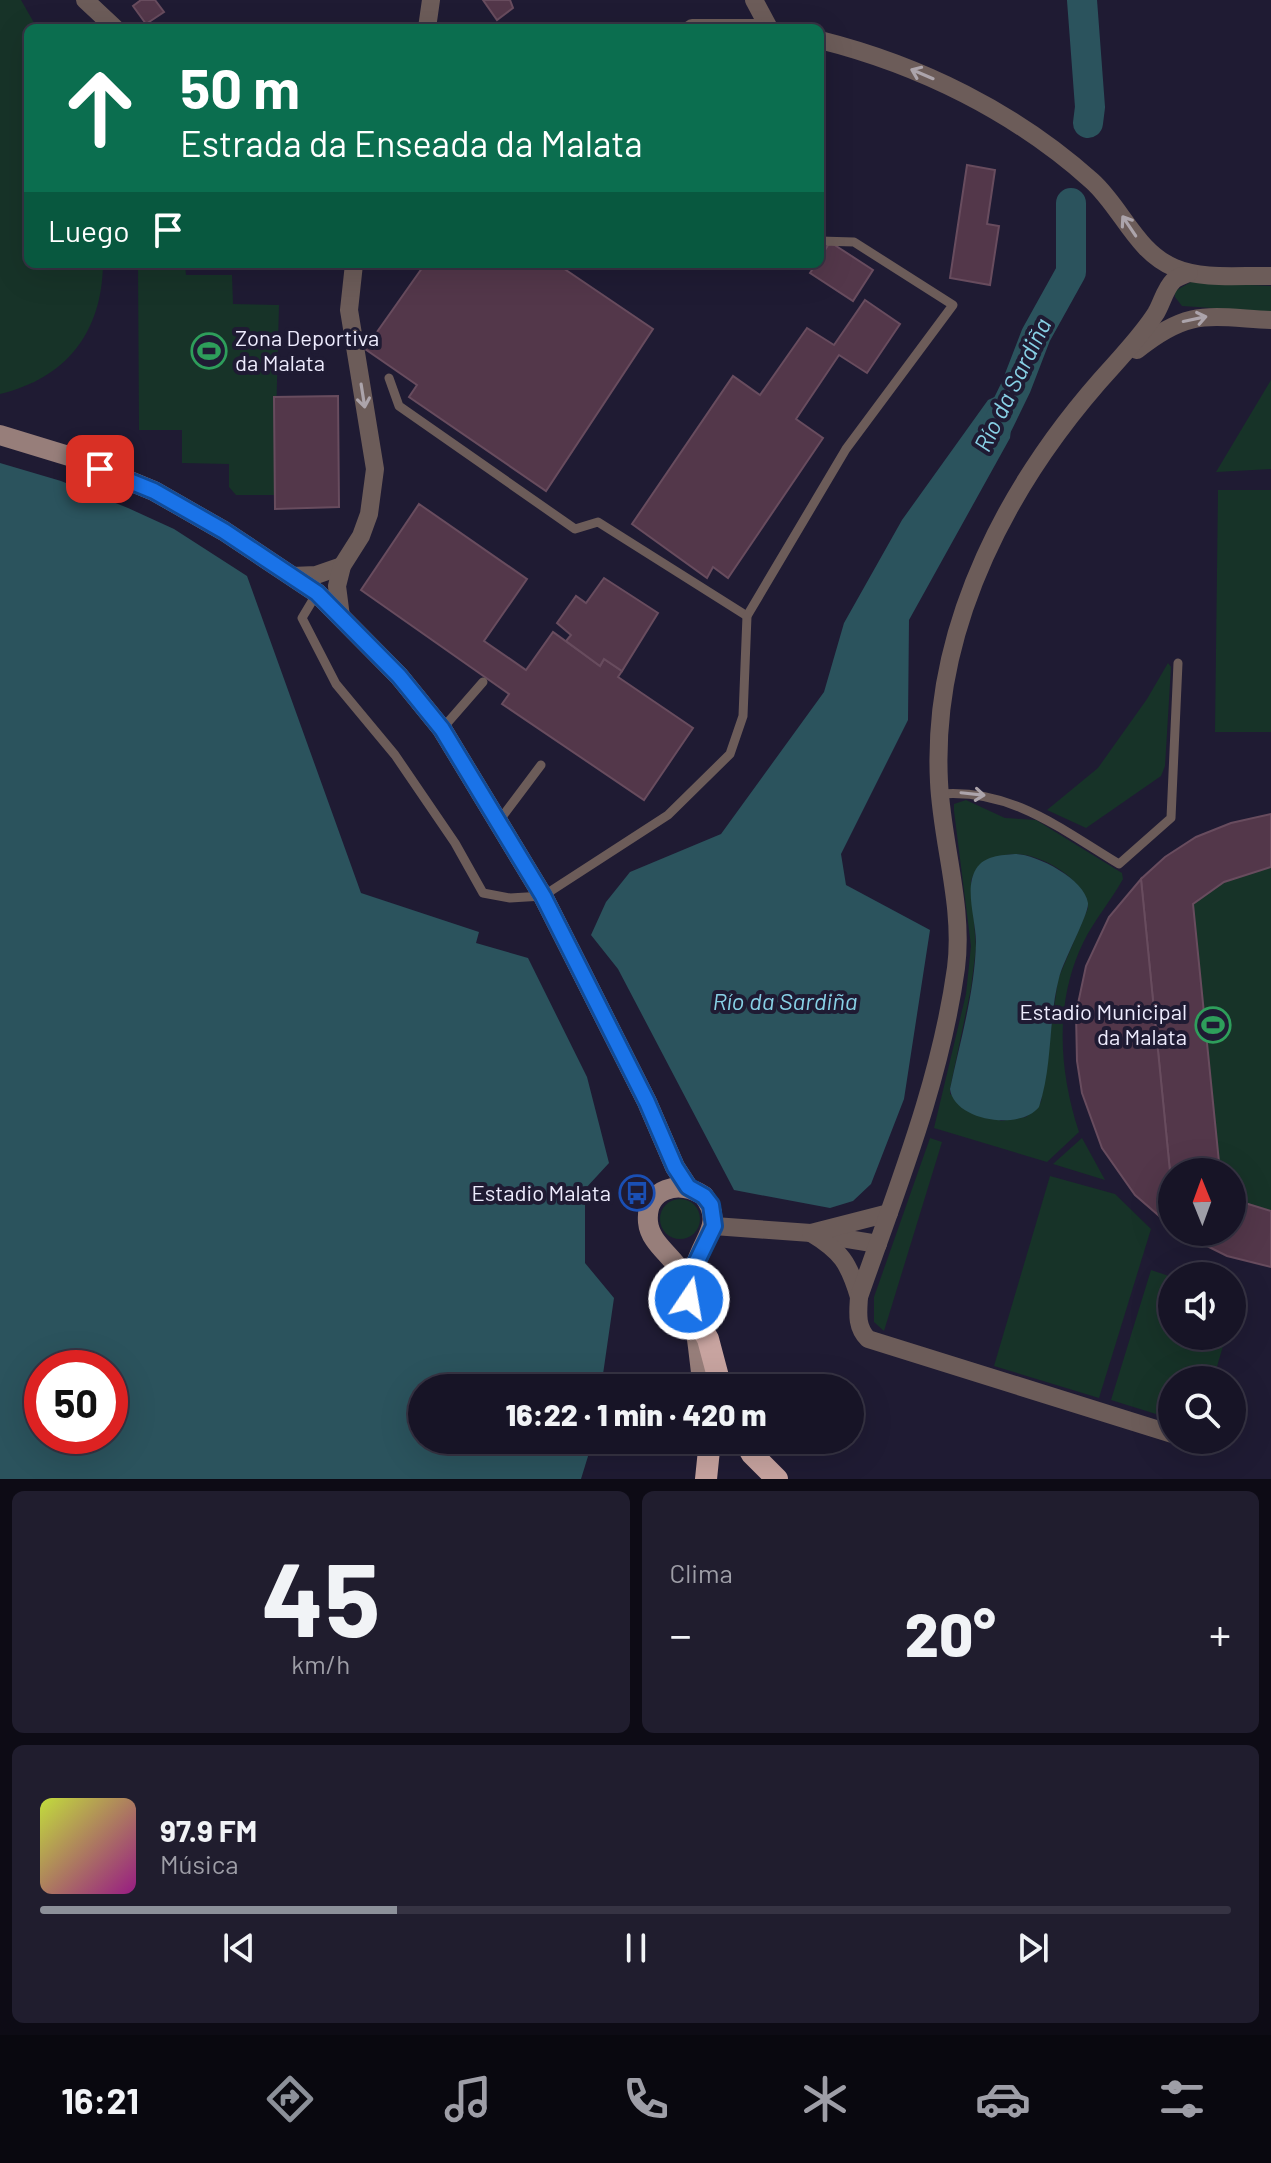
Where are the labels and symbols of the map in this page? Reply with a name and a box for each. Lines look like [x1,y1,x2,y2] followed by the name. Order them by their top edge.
[910,65,935,80] one-way arrow
[1121,215,1137,237] one-way arrow
[1181,311,1207,326] one-way arrow
[967,313,1056,456] water label: Río da Sardiña
[235,324,379,375] place label: Zona Deportiva da Malata
[190,332,228,370] sports icon: Zona Deportiva da Malata
[356,383,371,409] one-way arrow
[66,435,134,503] pin
[960,786,986,801] one-way arrow
[712,986,858,1015] water label: Río da Sardiña
[1019,998,1187,1049] place label: Estadio Municipal da Malata
[1194,1006,1232,1044] sports icon: Estadio Municipal da Malata
[1158,1158,1246,1246] north arrow
[618,1174,656,1212] bus stop icon: Estadio Malata
[471,1179,611,1205] place label: Estadio Malata
[647,1257,731,1341] position arrow
[24,1350,128,1454] speed limit sign: 50

